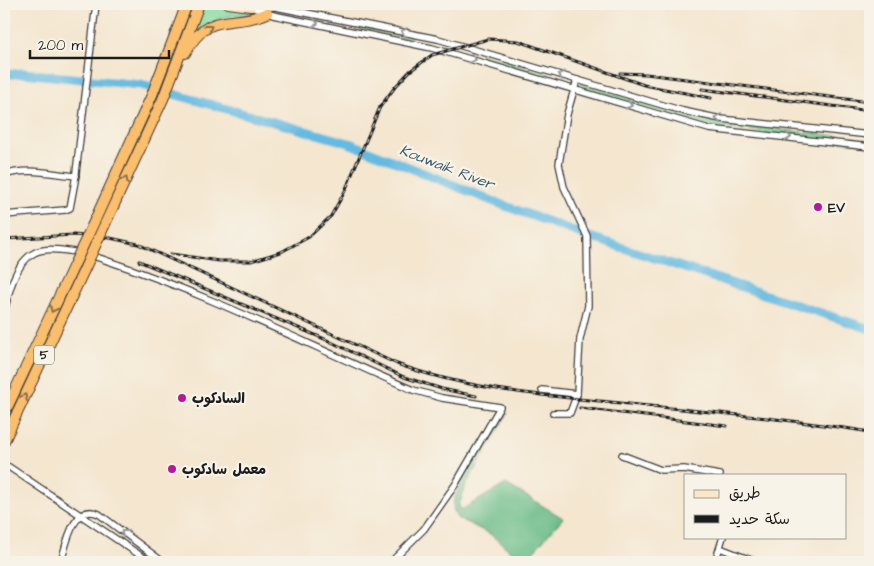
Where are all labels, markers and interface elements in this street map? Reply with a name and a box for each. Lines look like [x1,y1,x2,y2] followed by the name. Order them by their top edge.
[311,17,319,27] one-way arrow
[203,25,212,34] one-way arrow
[30,28,169,60] scale bar
[400,28,409,38] one-way arrow
[38,35,84,56] text: 200 m
[469,54,477,64] one-way arrow
[557,70,565,80] one-way arrow
[624,100,633,110] one-way arrow
[713,113,722,123] one-way arrow
[784,131,792,142] one-way arrow
[397,140,499,196] water label: Kouwaik River
[119,176,130,185] one-way arrow
[828,198,845,218] place label: EV
[812,201,824,213] marker: EV
[49,304,60,313] one-way arrow
[34,346,54,364] road number: 5
[192,389,245,409] place label: السادكوب
[176,392,188,404] marker: السادكوب
[18,393,28,402] one-way arrow
[182,460,266,480] place label: معمل سادكوب
[166,463,178,475] marker: معمل سادكوب
[684,474,846,538] legend
[729,483,761,504] text: طريق
[729,509,790,530] text: سكة حديد
[121,530,130,538] one-way arrow

